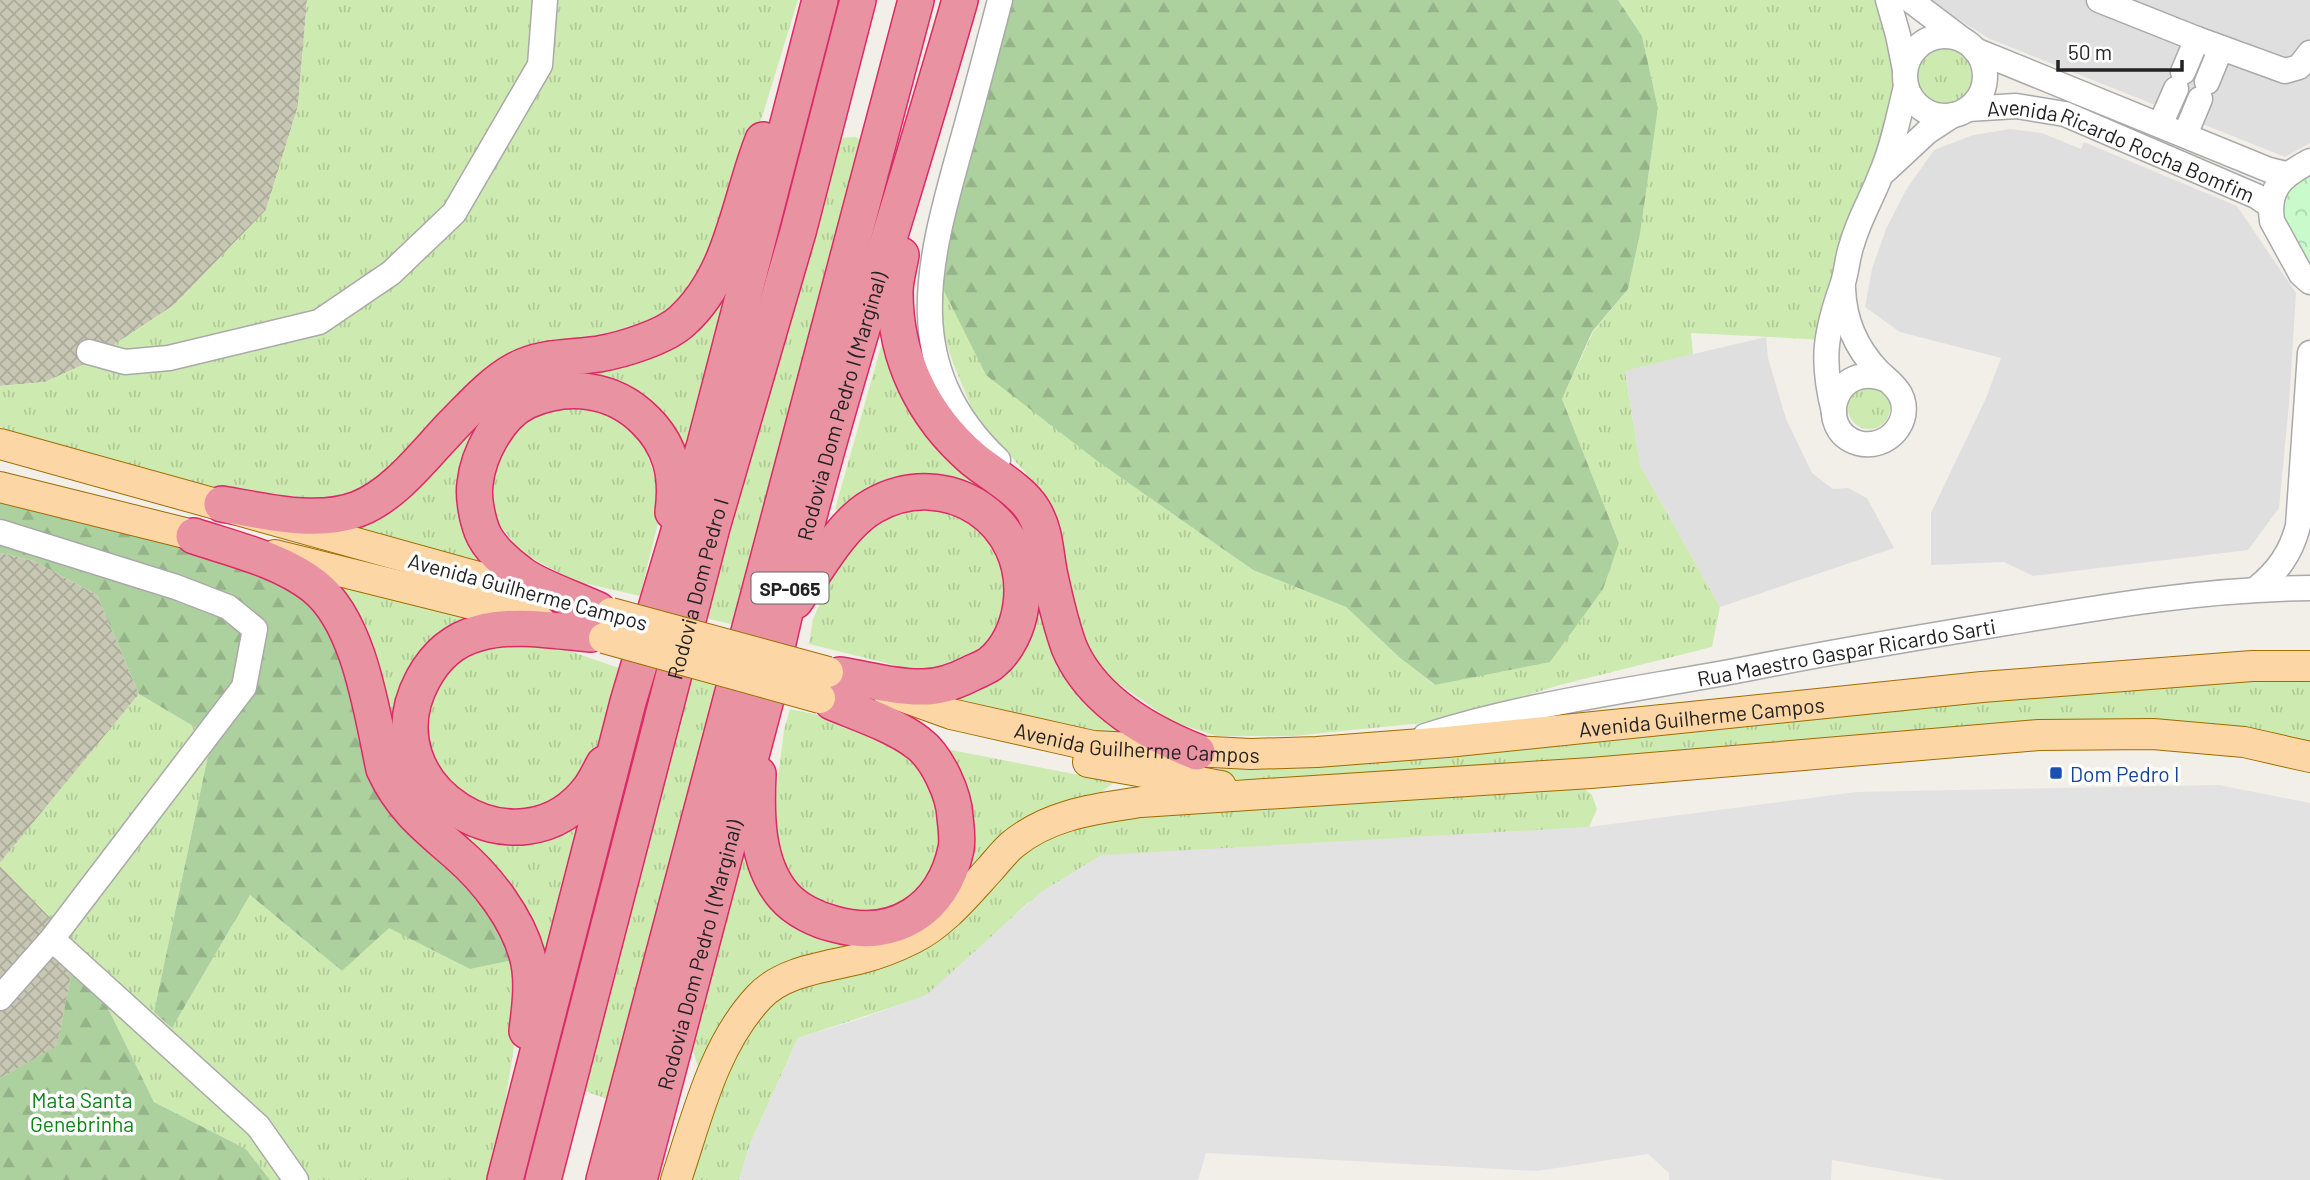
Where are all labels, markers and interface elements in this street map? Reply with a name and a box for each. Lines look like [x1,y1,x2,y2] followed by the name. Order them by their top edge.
[2058,28,2182,72] scale bar
[2068,39,2112,64] text: 50 m
[1986,93,2259,207] street label: Avenida Ricardo Rocha Bomfim
[791,268,891,543] street label: Rodovia Dom Pedro I (Marginal)
[661,495,732,682] street label: Rodovia Dom Pedro I
[406,547,650,635] street label: Avenida Guilherme Campos
[752,572,828,604] road number: SP-065
[1695,612,1997,690] street label: Rua Maestro Gaspar Ricardo Sarti
[1577,691,1826,741] street label: Avenida Guilherme Campos
[1012,716,1260,767] street label: Avenida Guilherme Campos
[2070,761,2179,786] place label: Dom Pedro I
[2048,765,2064,781] marker: Dom Pedro I
[651,817,746,1092] street label: Rodovia Dom Pedro I (Marginal)
[30,1087,134,1136] park label: Mata Santa Genebrinha

